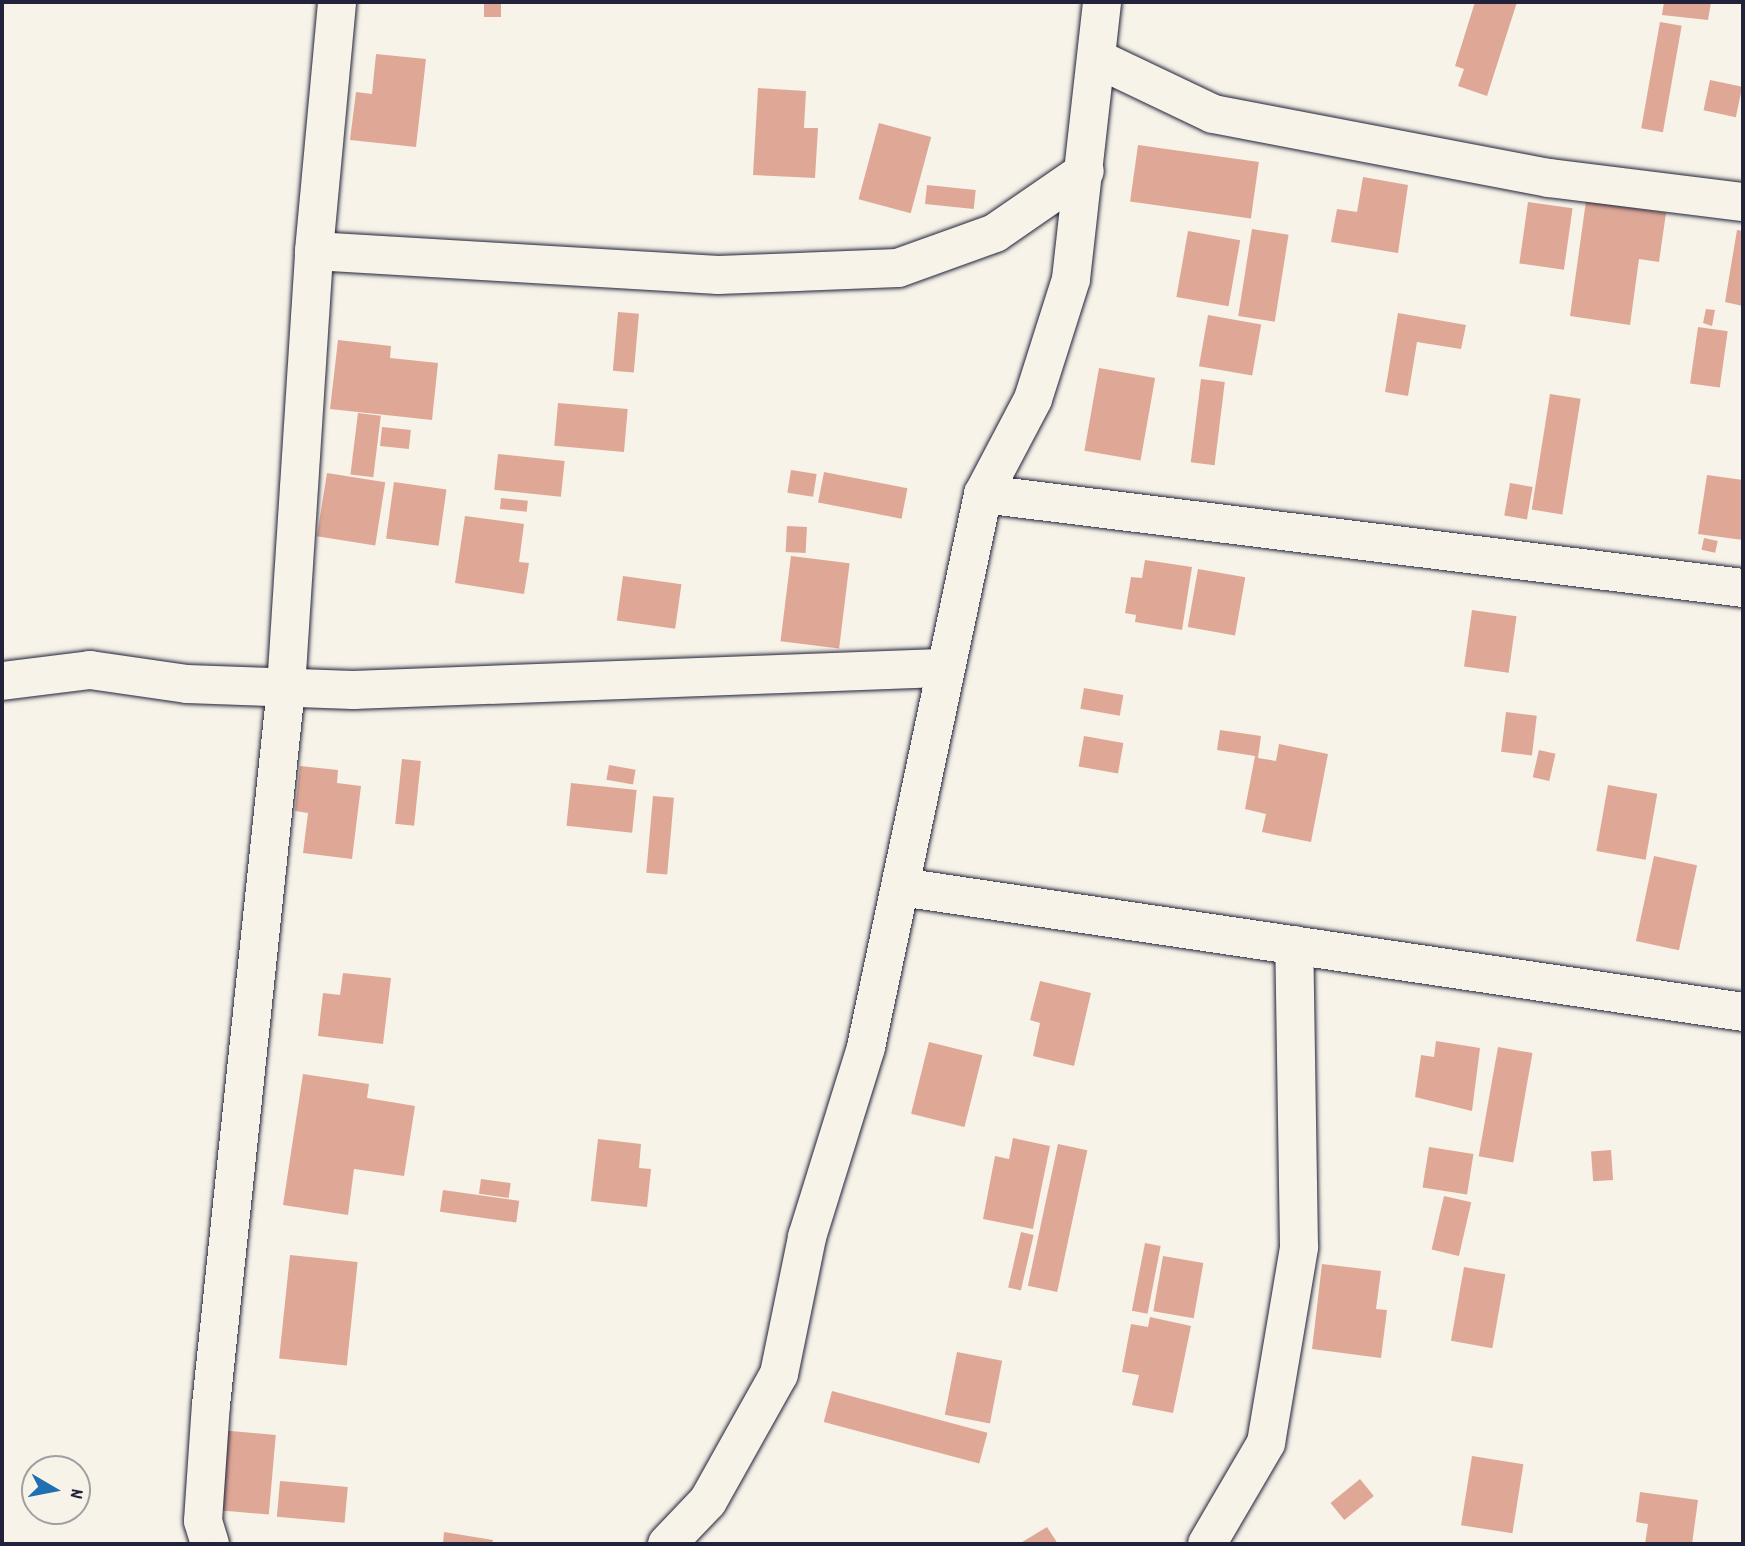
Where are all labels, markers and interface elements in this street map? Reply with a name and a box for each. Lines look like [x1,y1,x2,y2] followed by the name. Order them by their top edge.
[21,1455,91,1525] north arrow
[61,1486,89,1500] text: N

